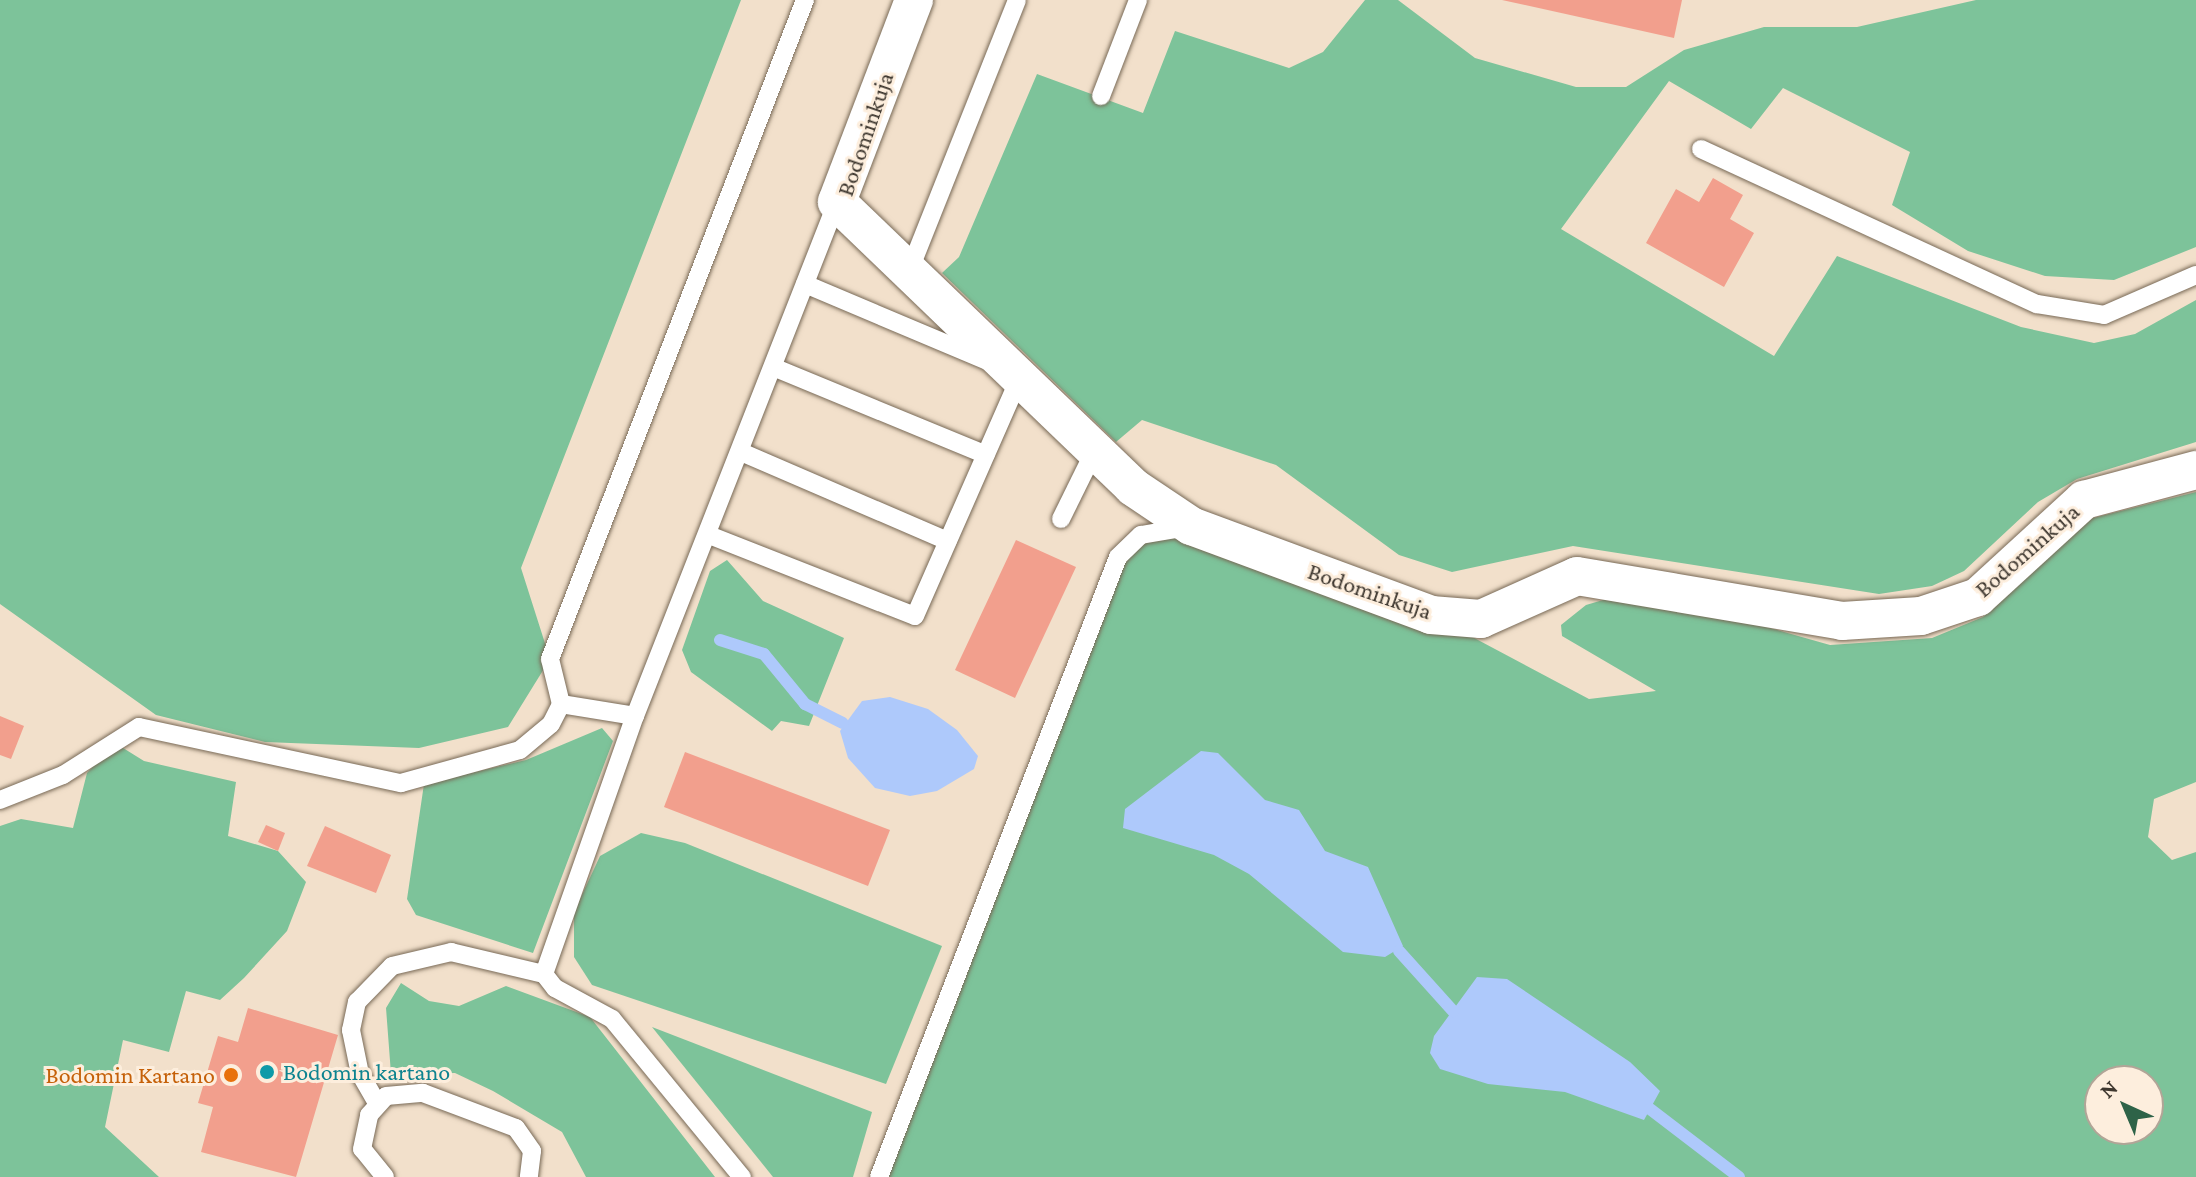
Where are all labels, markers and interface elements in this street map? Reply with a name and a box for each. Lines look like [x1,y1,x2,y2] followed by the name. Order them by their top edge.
[830,68,900,200] street label: Bodominkuja
[1969,497,2085,603] street label: Bodominkuja
[1304,556,1436,626] street label: Bodominkuja
[283,1058,450,1086] place label: Bodomin kartano
[46,1061,215,1089] place label: Bodomin Kartano
[258,1063,276,1081] marker: Bodomin kartano
[2084,1065,2164,1145] north arrow
[222,1066,240,1084] marker: Bodomin Kartano
[2094,1075,2122,1103] text: N

